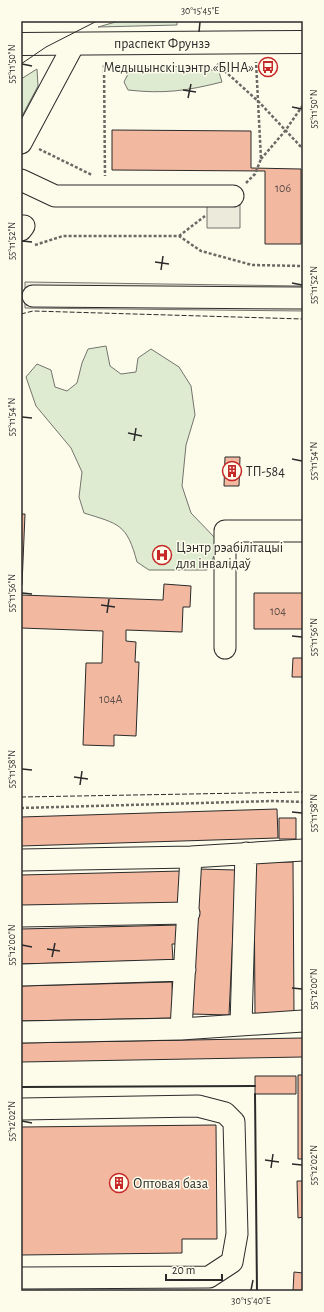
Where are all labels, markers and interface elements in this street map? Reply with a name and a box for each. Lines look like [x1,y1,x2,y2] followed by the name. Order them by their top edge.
[181,6,219,16] text: 30°15'45"E
[114,37,210,51] street label: праспект Фрунзэ
[7,45,17,83] text: 55°11'50"N
[257,56,279,78] bus stop icon: Медыцынскі цэнтр «БІНА»
[103,61,254,75] place label: Медыцынскі цэнтр «БІНА»
[309,90,319,128] text: 55°11'50"N
[275,182,291,194] house number: 106
[7,222,17,260] text: 55°11'52"N
[309,266,319,304] text: 55°11'52"N
[7,398,17,436] text: 55°11'54"N
[309,442,319,480] text: 55°11'54"N
[221,460,243,482] building icon: ТП-584
[246,465,285,479] place label: ТП-584
[176,541,283,571] place label: Цэнтр рэабілітацыі для інвалідаў
[151,544,173,566] hospital icon: Цэнтр рэабілітацыі для інвалідаў
[7,574,17,612] text: 55°11'56"N
[270,605,286,617] house number: 104
[309,618,319,656] text: 55°11'56"N
[99,693,123,705] house number: 104А
[7,750,17,788] text: 55°11'58"N
[309,794,319,832] text: 55°11'58"N
[7,924,17,966] text: 55°12'00"N
[309,968,319,1010] text: 55°12'00"N
[7,1101,17,1141] text: 55°12'02"N
[309,1145,319,1185] text: 55°12'02"N
[108,1172,130,1194] building icon: Оптовая база
[133,1177,209,1191] place label: Оптовая база
[166,1256,222,1282] scale bar
[172,1264,195,1276] text: 20 m
[231,1296,271,1306] text: 30°15'40"E

